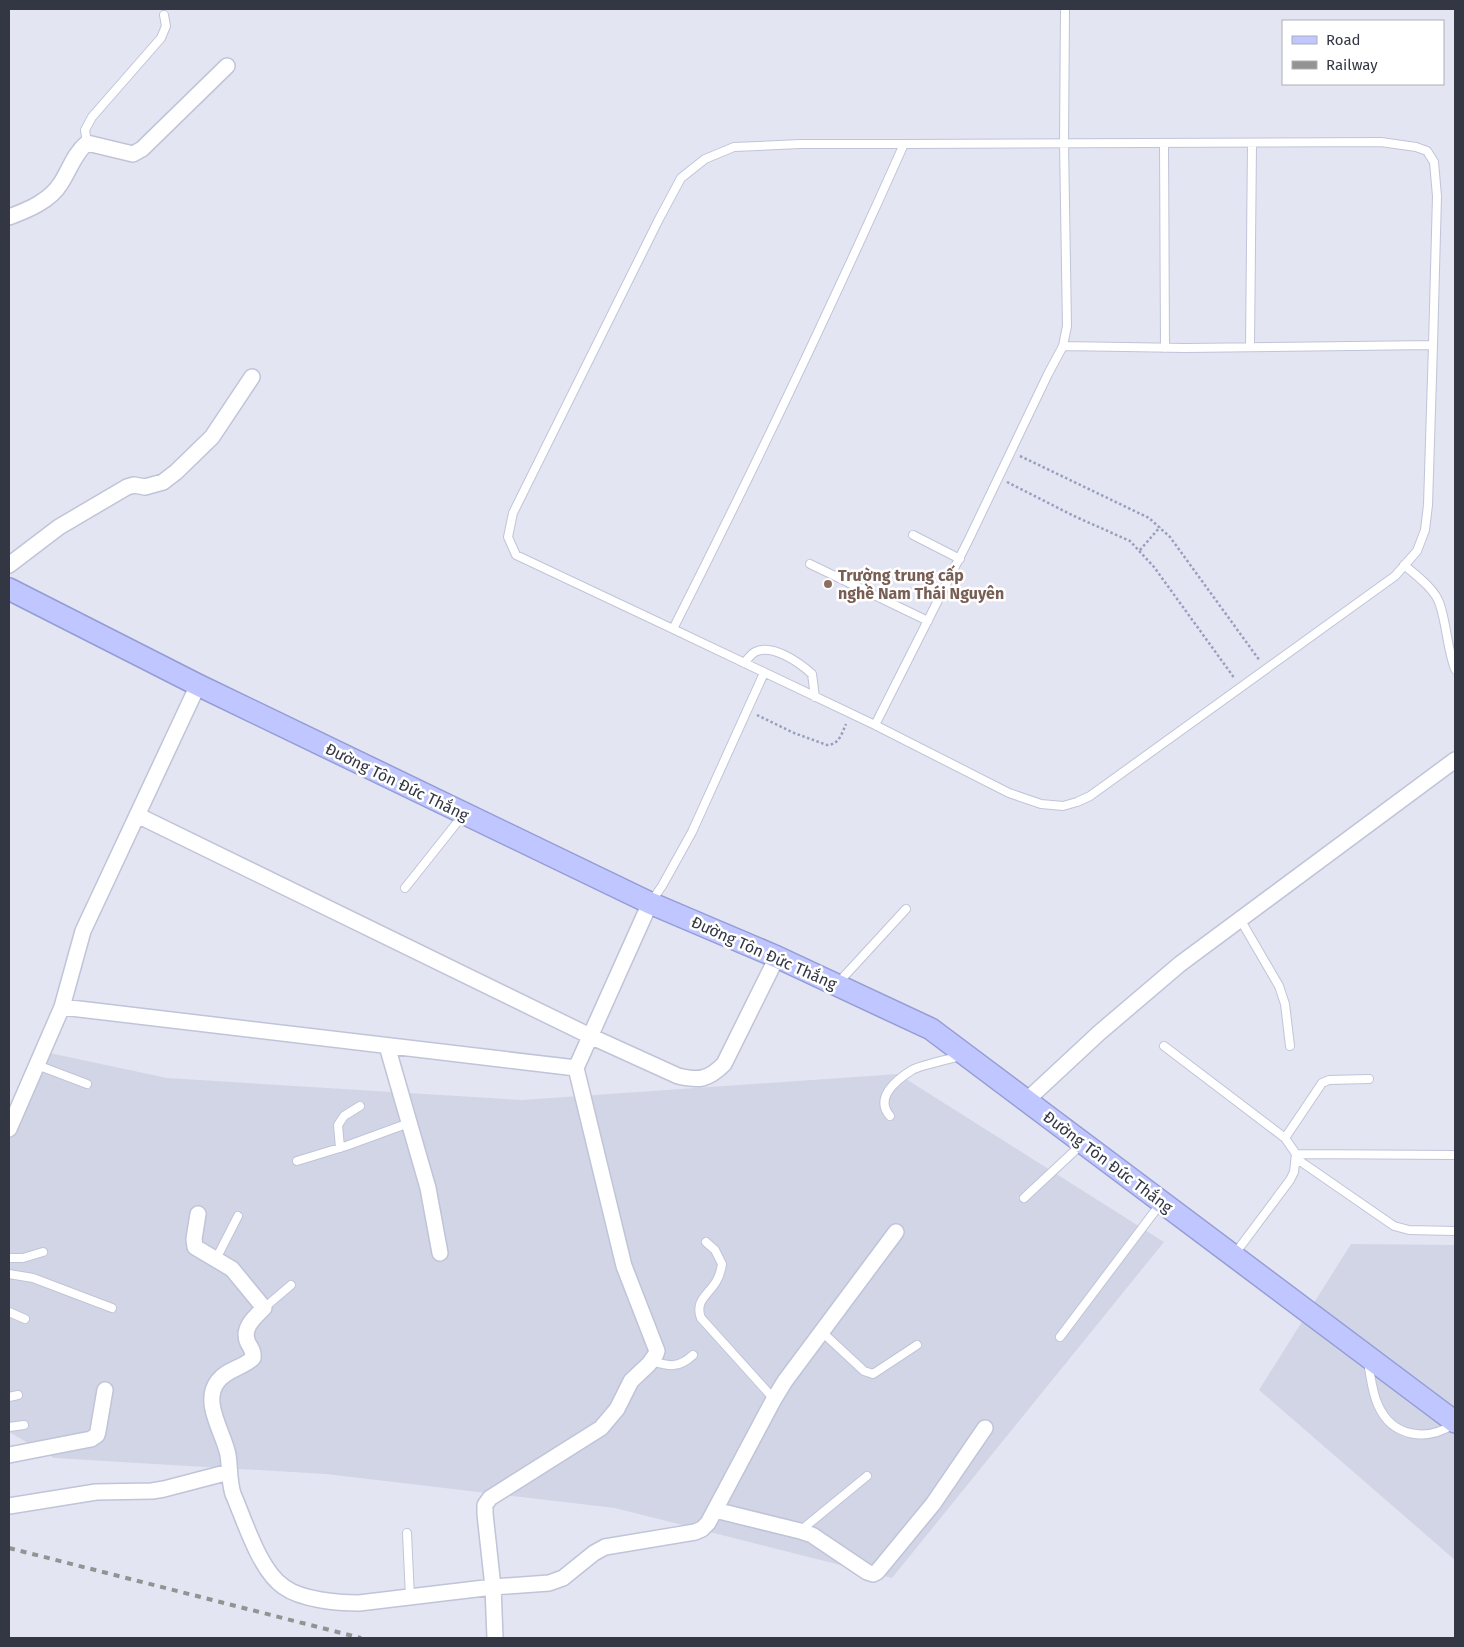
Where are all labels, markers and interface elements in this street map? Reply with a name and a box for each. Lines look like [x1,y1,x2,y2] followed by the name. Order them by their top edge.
[1282,20,1444,85] legend
[1326,31,1361,49] text: Road
[1326,56,1378,74] text: Railway
[838,565,1004,603] place label: Trường trung cấp nghề Nam Thái Nguyên
[822,578,834,590] marker: Trường trung cấp nghề Nam Thái Nguyên
[322,737,473,825] street label: Đường Tôn Đức Thắng
[688,910,841,994] street label: Đường Tôn Đức Thắng
[1039,1105,1178,1217] street label: Đường Tôn Đức Thắng

